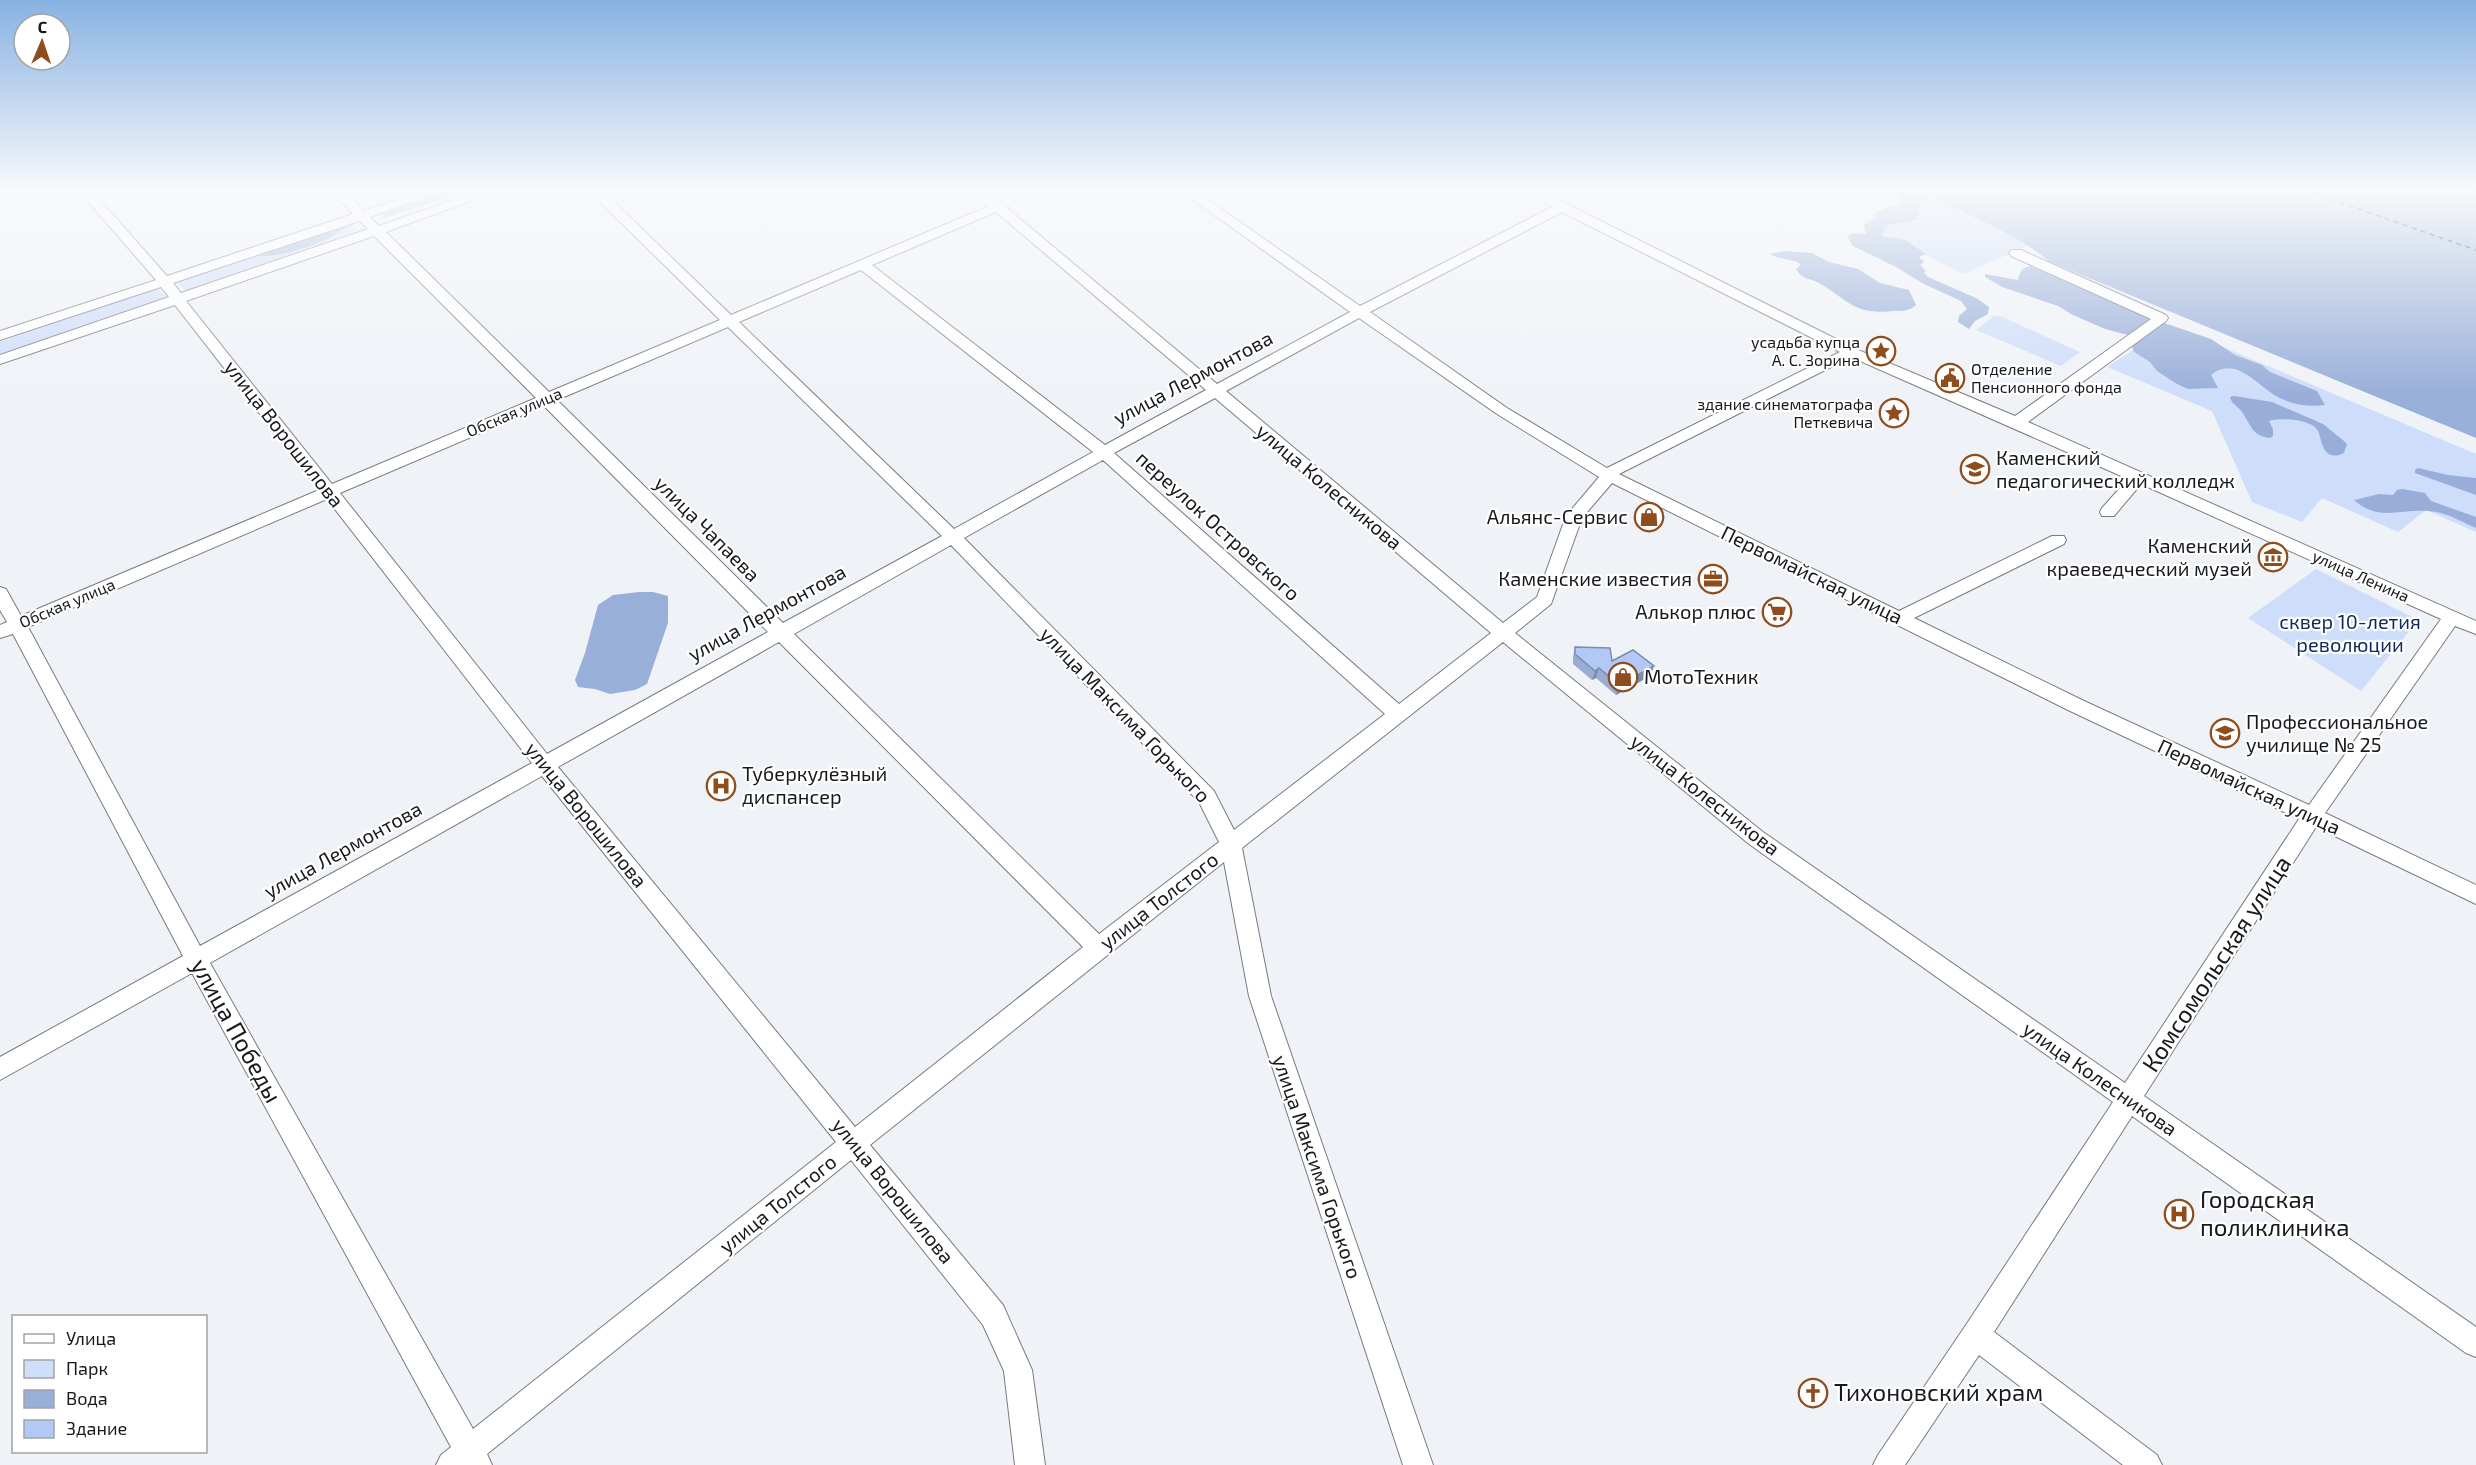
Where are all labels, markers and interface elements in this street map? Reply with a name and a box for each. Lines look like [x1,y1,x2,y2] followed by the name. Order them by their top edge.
[12,12,72,72] north arrow
[38,17,48,36] text: С
[1109,325,1277,430] street label: улица Лермонтова
[1751,332,1860,369] place label: усадьба купца А. С. Зорина
[1865,335,1897,367] place icon: усадьба купца А. С. Зорина
[219,355,350,512] street label: улица Ворошилова
[1971,359,2122,396] place label: Отделение Пенсионного фонда
[1934,362,1966,394] public building icon: Отделение Пенсионного фонда
[463,383,565,441] street label: Обская улица
[1697,394,1873,431] place label: здание синематографа Петкевича
[1878,397,1910,429] place icon: здание синематографа Петкевича
[1251,418,1407,555] street label: улица Колесникова
[1131,445,1305,606] street label: переулок Островского
[1996,445,2235,492] place label: Каменский педагогический колледж
[1959,453,1991,485] school or university icon: Каменский педагогический колледж
[649,471,765,587] street label: улица Чапаева
[1633,501,1665,533] shop icon: Альянс-Сервис
[1487,504,1628,528] place label: Альянс-Сервис
[1717,520,1907,629] street label: Первомайская улица
[2047,533,2252,581] place label: Каменский краеведческий музей
[2257,541,2289,573] museum icon: Каменский краеведческий музей
[2309,546,2413,606] street label: улица Ленина
[683,559,850,666] street label: улица Лермонтова
[1697,563,1729,595] office icon: Каменские известия
[1498,566,1692,590] place label: Каменские известия
[16,574,118,632] street label: Обская улица
[1761,596,1793,628] supermarket icon: Алькор плюс
[1635,599,1756,623] place label: Алькор плюс
[2279,609,2421,656] park label: сквер 10-летия революции
[1035,622,1216,808] street label: улица Максима Горького
[1607,661,1639,693] shop icon: МотоТехник
[1644,664,1759,688] place label: МотоТехник
[2246,709,2428,757] place label: Профессиональное училище № 25
[2209,717,2241,749] school or university icon: Профессиональное училище № 25
[1626,728,1785,861] street label: улица Колесникова
[2154,733,2345,840] street label: Первомайская улица
[520,737,653,892] street label: улица Ворошилова
[742,761,887,808] place label: Туберкулёзный диспансер
[705,770,737,802] hospital icon: Туберкулёзный диспансер
[259,796,426,903] street label: улица Лермонтова
[1094,847,1223,955] street label: улица Толстого
[2135,850,2297,1077] street label: Комсомольская улица
[185,953,289,1108] street label: улица Победы
[2018,1016,2182,1141] street label: улица Колесникова
[1267,1052,1368,1282] street label: улица Максима Горького
[827,1113,960,1268] street label: улица Ворошилова
[714,1149,841,1259] street label: улица Толстого
[2200,1184,2350,1241] place label: Городская поликлиника
[2163,1198,2195,1230] hospital icon: Городская поликлиника
[12,1315,207,1453] legend
[66,1327,116,1349] text: Улица
[66,1357,108,1379] text: Парк
[1797,1377,1829,1409] church icon: Тихоновский храм
[1834,1377,2043,1406] place label: Тихоновский храм
[66,1387,108,1409] text: Вода
[66,1417,127,1439] text: Здание

